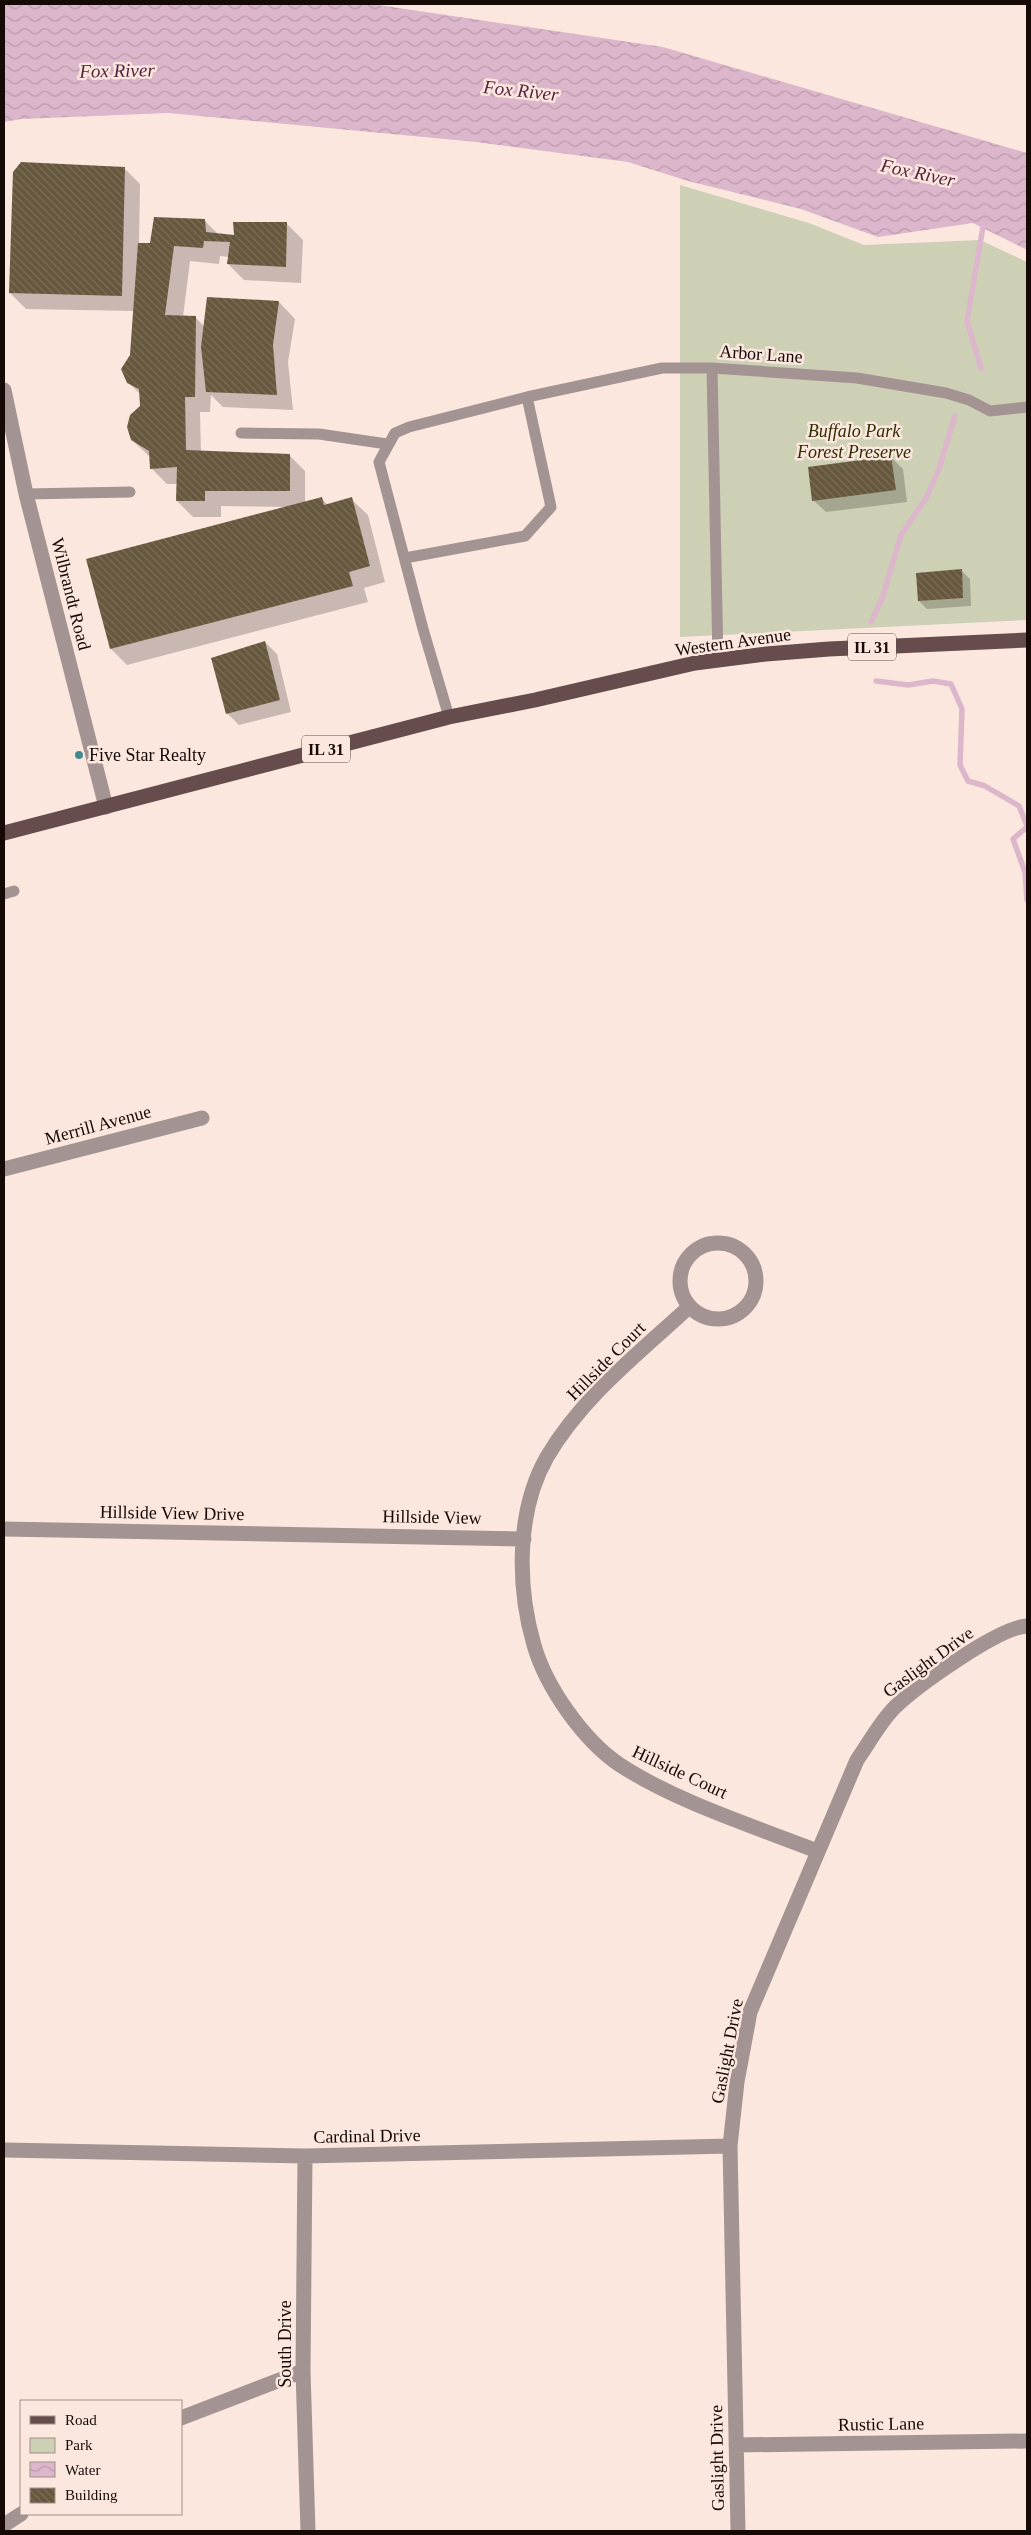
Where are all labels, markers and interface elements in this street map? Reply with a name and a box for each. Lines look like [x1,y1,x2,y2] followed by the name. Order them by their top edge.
[78,59,156,82] water label: Fox River
[481,76,560,105] water label: Fox River
[878,154,958,191] water label: Fox River
[719,341,803,367] street label: Arbor Lane
[796,421,911,462] park label: Buffalo Park Forest Preserve
[47,536,95,652] street label: Wilbrandt Road
[674,624,792,660] street label: Western Avenue
[848,634,896,660] road number: IL 31
[302,736,350,762] road number: IL 31
[89,745,206,765] place label: Five Star Realty
[73,749,85,761] marker: Five Star Realty
[43,1101,153,1149] street label: Merrill Avenue
[563,1318,649,1404] street label: Hillside Court
[100,1502,244,1524] street label: Hillside View Drive
[382,1506,482,1528] street label: Hillside View
[879,1623,977,1701] street label: Gaslight Drive
[629,1741,731,1803] street label: Hillside Court
[707,1997,747,2105] street label: Gaslight Drive
[313,2125,421,2147] street label: Cardinal Drive
[275,2300,295,2388] street label: South Drive
[20,2400,182,2515] legend
[706,2405,728,2511] street label: Gaslight Drive
[65,2412,97,2428] text: Road
[838,2413,924,2435] street label: Rustic Lane
[65,2437,93,2453] text: Park
[65,2462,100,2478] text: Water
[65,2487,118,2503] text: Building

